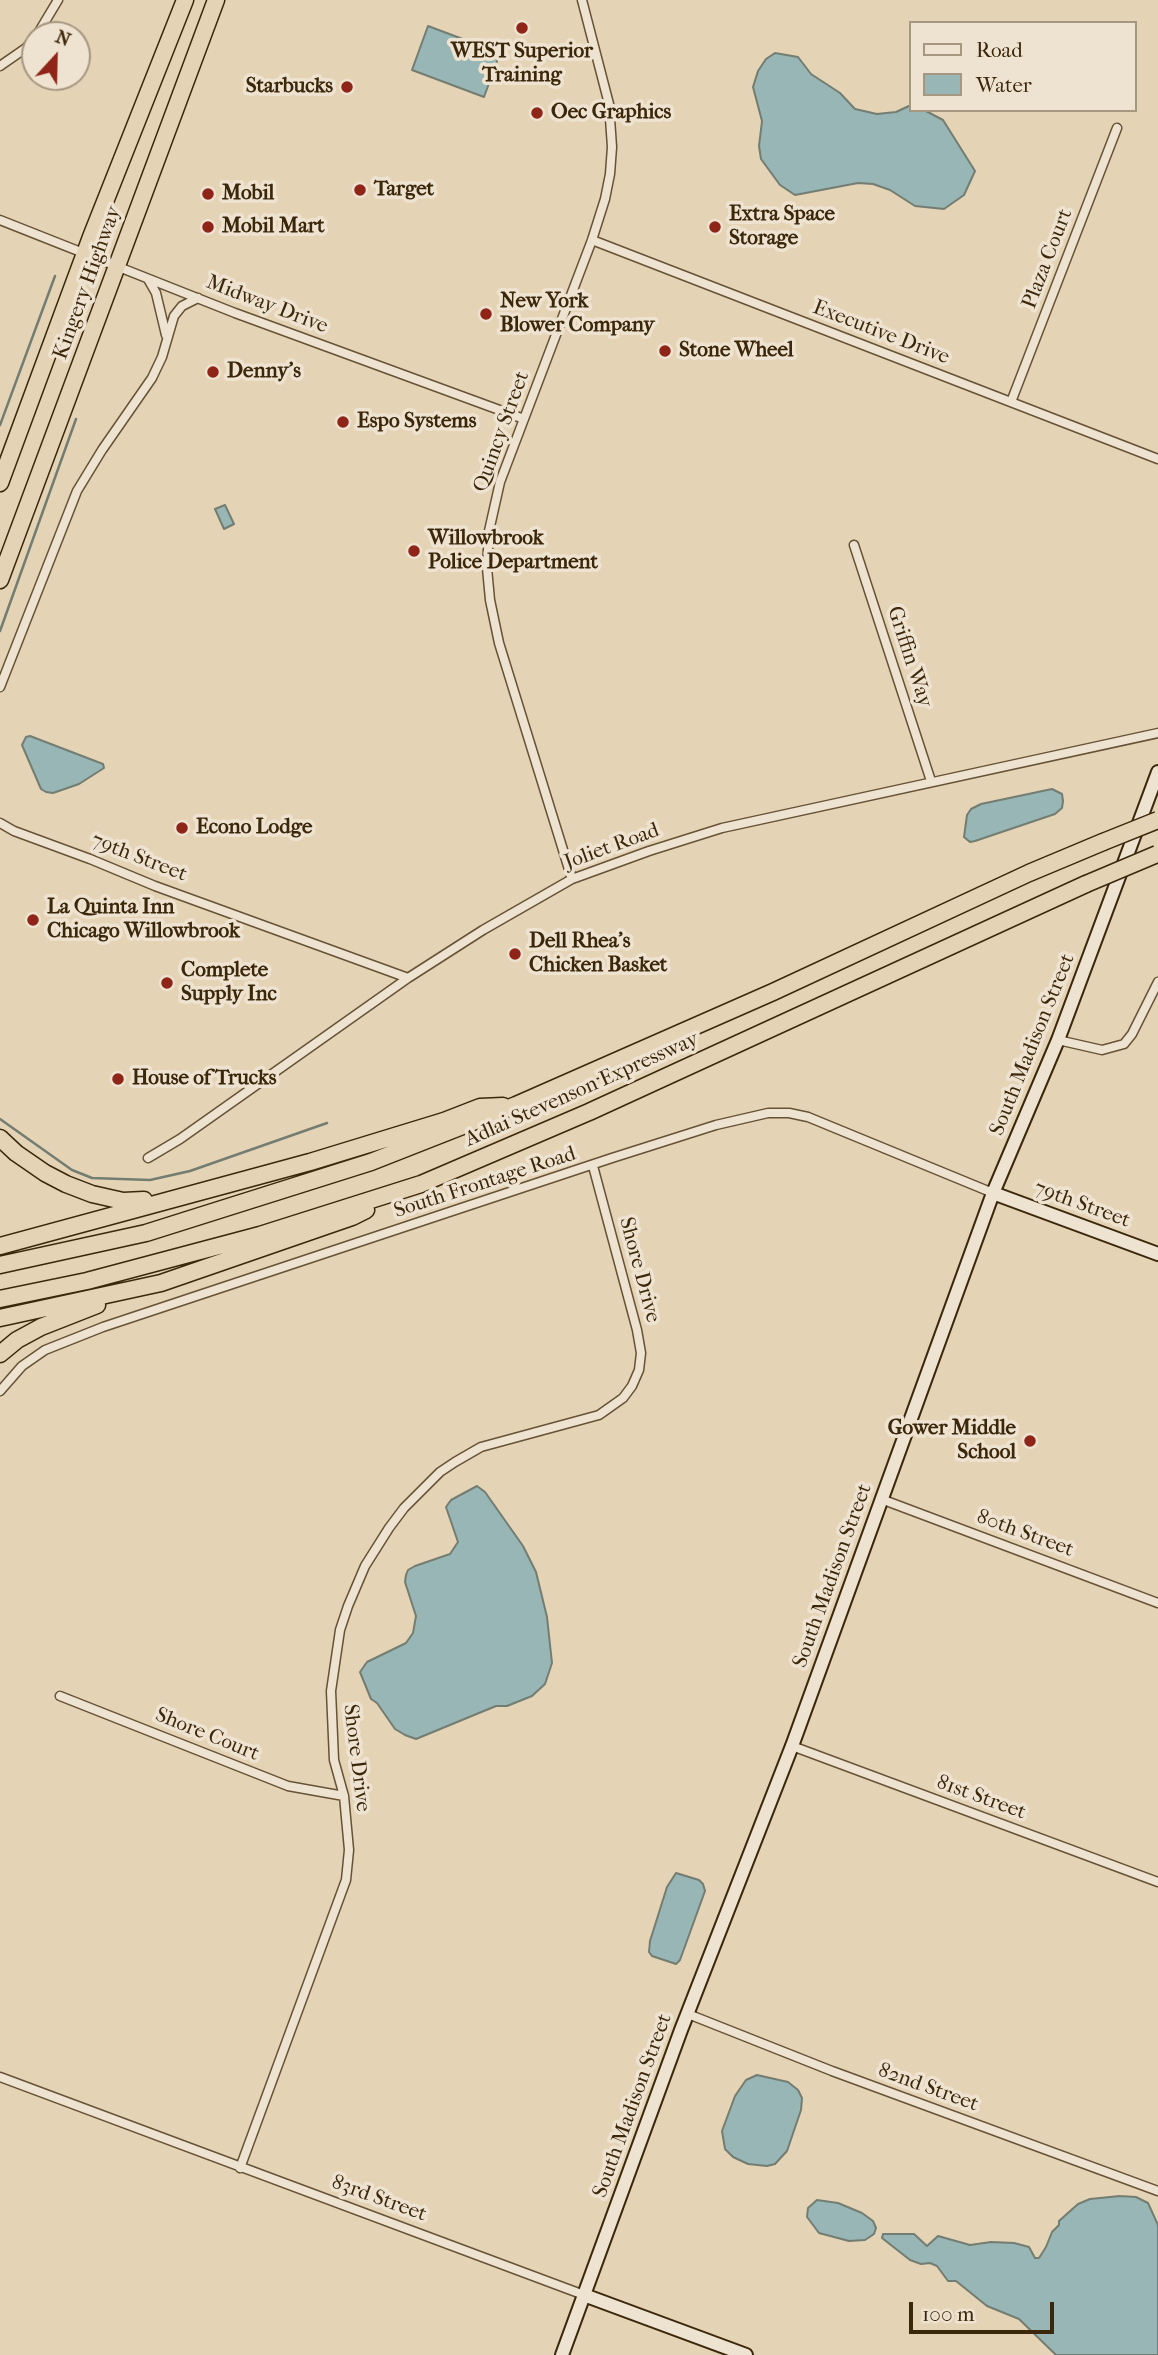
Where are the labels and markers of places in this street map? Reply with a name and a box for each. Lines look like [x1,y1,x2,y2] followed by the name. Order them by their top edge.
[514,20,530,36] marker: WEST Superior Training
[451,39,593,89] place label: WEST Superior Training
[246,74,333,100] place label: Starbucks
[339,79,355,95] marker: Starbucks
[551,100,671,126] place label: Oec Graphics
[529,105,545,121] marker: Oec Graphics
[374,177,434,203] place label: Target
[222,181,274,207] place label: Mobil
[352,182,368,198] marker: Target
[200,186,216,202] marker: Mobil
[729,202,835,252] place label: Extra Space Storage
[222,214,324,240] place label: Mobil Mart
[200,219,216,235] marker: Mobil Mart
[707,219,723,235] marker: Extra Space Storage
[500,289,655,339] place label: New York Blower Company
[478,306,494,322] marker: New York Blower Company
[679,338,794,364] place label: Stone Wheel
[657,343,673,359] marker: Stone Wheel
[227,359,301,385] place label: Denny's
[205,364,221,380] marker: Denny's
[357,409,477,435] place label: Espo Systems
[335,414,351,430] marker: Espo Systems
[428,526,598,576] place label: Willowbrook Police Department
[406,543,422,559] marker: Willowbrook Police Department
[196,815,312,841] place label: Econo Lodge
[174,820,190,836] marker: Econo Lodge
[47,895,240,945] place label: La Quinta Inn Chicago Willowbrook
[25,912,41,928] marker: La Quinta Inn Chicago Willowbrook
[529,929,667,979] place label: Dell Rhea's Chicken Basket
[507,946,523,962] marker: Dell Rhea's Chicken Basket
[181,958,277,1008] place label: Complete Supply Inc
[159,975,175,991] marker: Complete Supply Inc
[132,1066,276,1092] place label: House of Trucks
[110,1071,126,1087] marker: House of Trucks
[888,1416,1016,1466] place label: Gower Middle School
[1022,1433,1038,1449] marker: Gower Middle School

